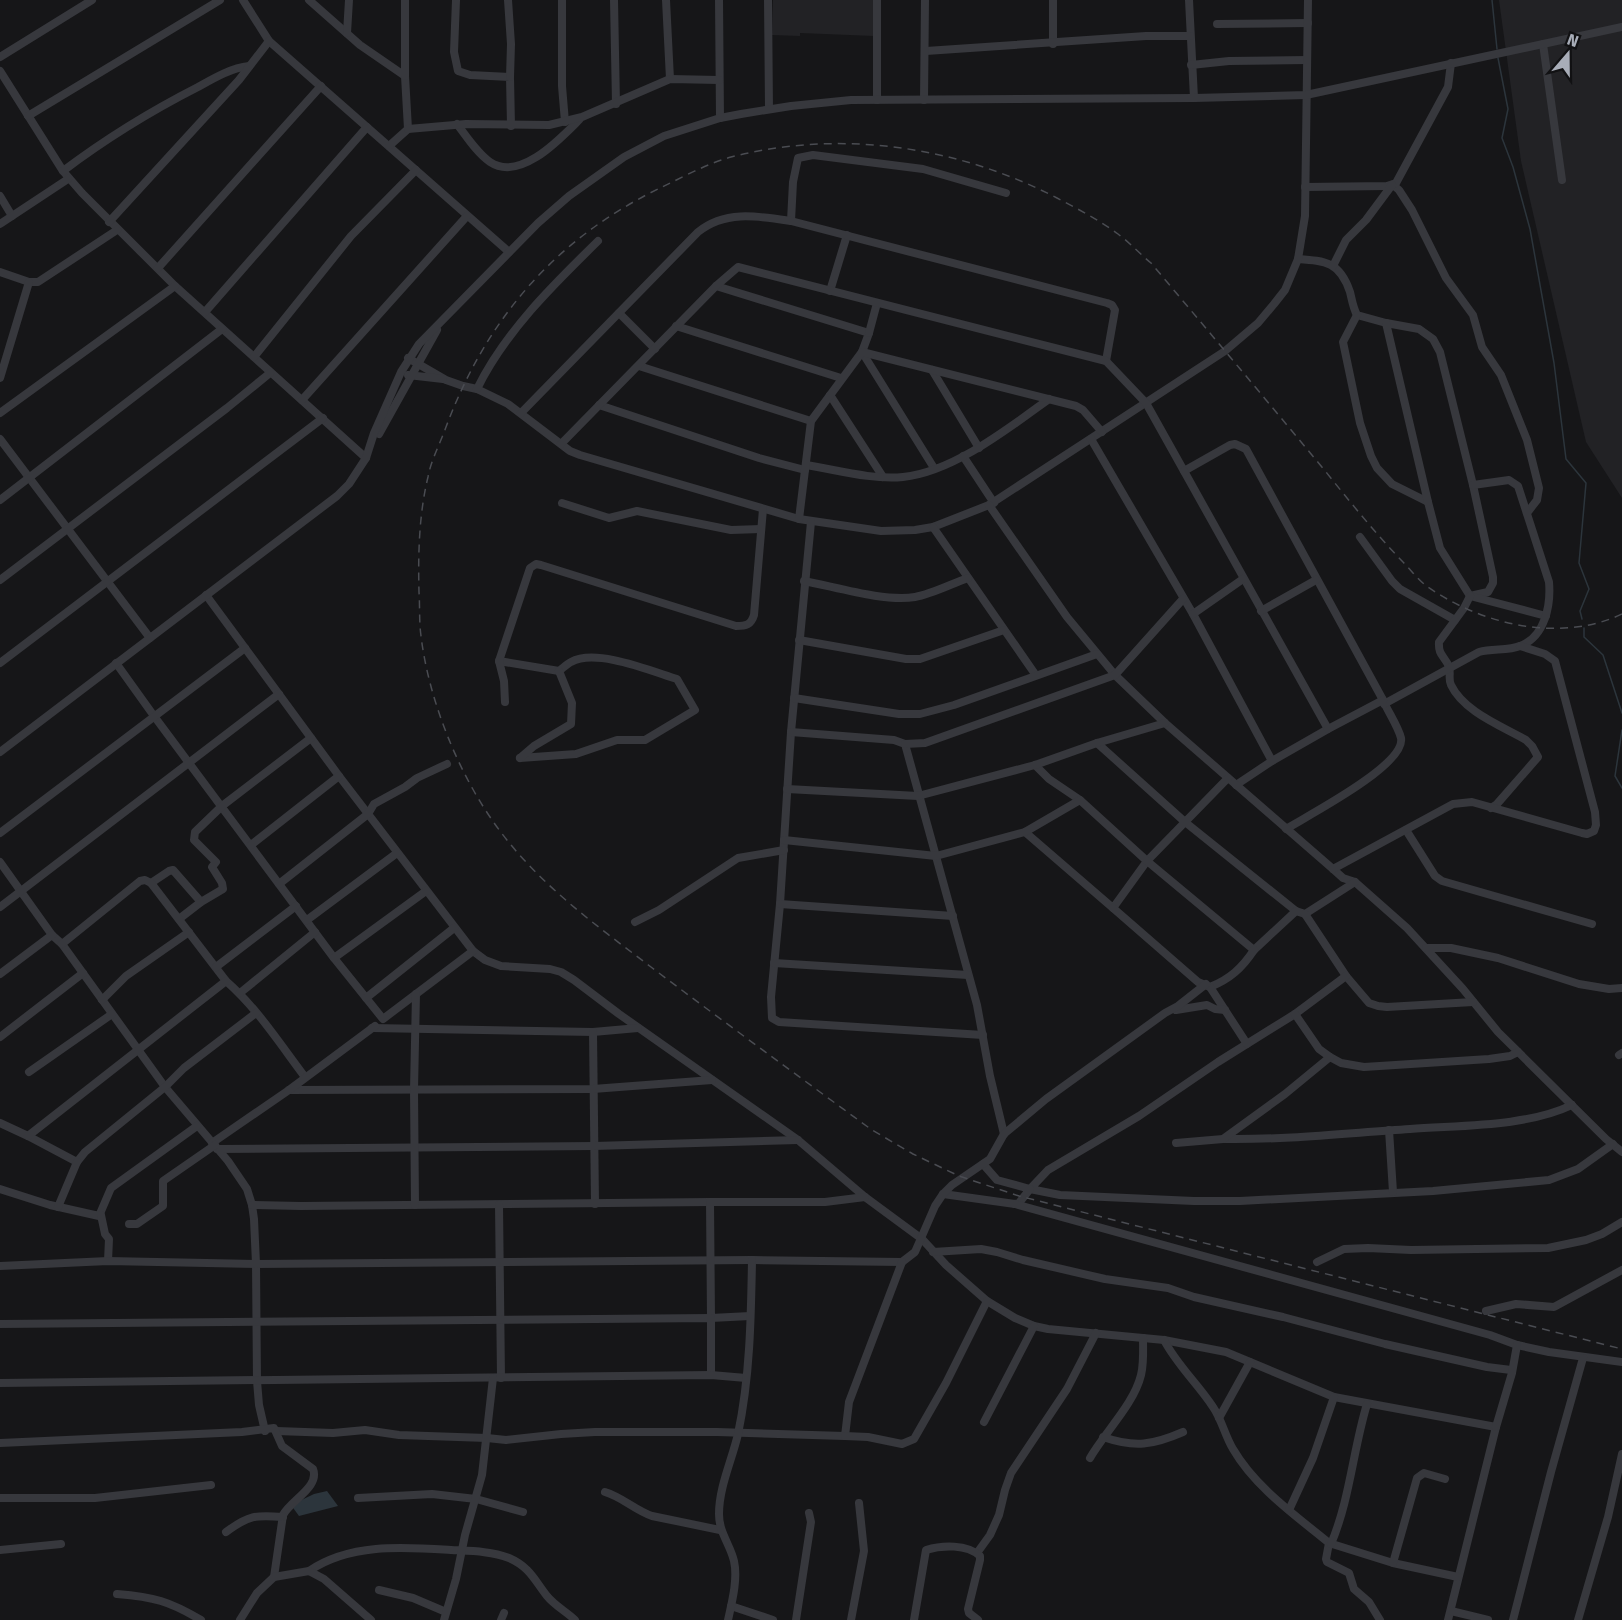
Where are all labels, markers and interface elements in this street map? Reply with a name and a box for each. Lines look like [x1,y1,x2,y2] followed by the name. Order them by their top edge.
[1538,24,1598,84] north arrow
[1565,30,1581,51] text: N

